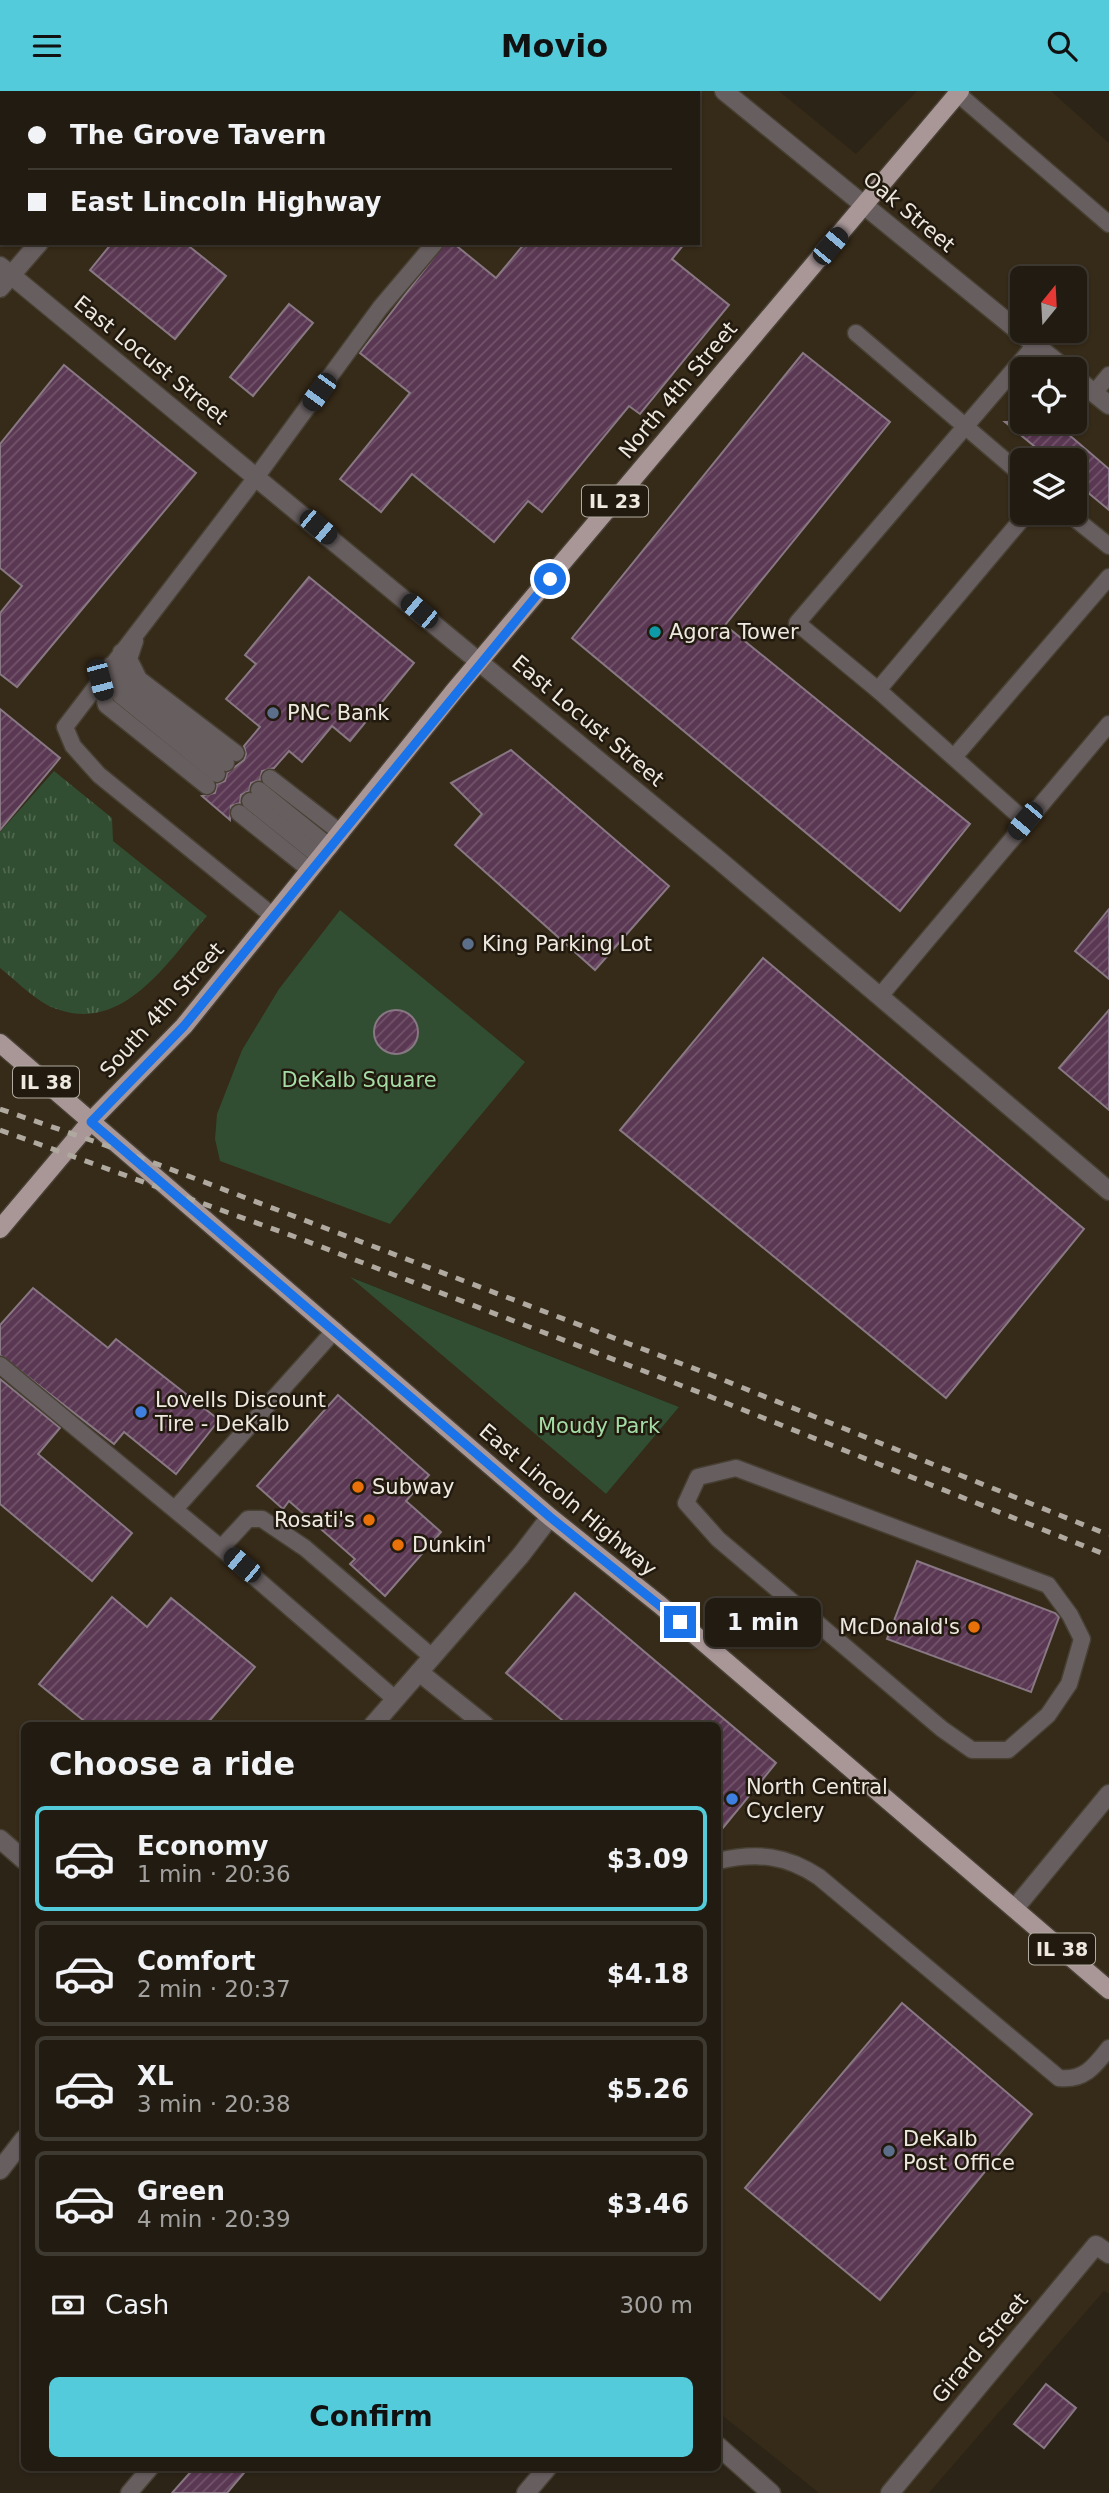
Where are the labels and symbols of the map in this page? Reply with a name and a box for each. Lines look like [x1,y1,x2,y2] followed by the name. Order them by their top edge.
[858,167,960,257] street label: Oak Street
[809,223,852,269] car
[1010,266,1087,343] north arrow
[69,291,233,429] street label: East Locust Street
[614,317,742,463] street label: North 4th Street
[299,369,340,415] car
[582,485,648,517] road number: IL 23
[296,505,341,549] car
[534,563,566,595] route start
[397,589,442,633] car
[669,620,799,644] place label: Agora Tower
[647,624,663,640] marker: Agora Tower
[507,651,669,791] street label: East Locust Street
[85,657,116,703] car
[287,701,390,725] place label: PNC Bank
[265,705,281,721] marker: PNC Bank
[1004,798,1047,844] car
[482,932,652,956] place label: King Parking Lot
[460,936,476,952] marker: King Parking Lot
[95,938,229,1082] street label: South 4th Street
[13,1067,79,1098] road number: IL 38
[281,1068,437,1092] park label: DeKalb Square
[154,1388,326,1436] place label: Lovells Discount Tire - DeKalb
[133,1404,149,1420] marker: Lovells Discount Tire - DeKalb
[538,1414,661,1438] park label: Moudy Park
[475,1419,661,1581] street label: East Lincoln Highway
[372,1475,454,1499] place label: Subway
[350,1479,366,1495] marker: Subway
[274,1508,355,1532] place label: Rosati's
[361,1512,377,1528] marker: Rosati's
[412,1533,492,1557] place label: Dunkin'
[390,1537,406,1553] marker: Dunkin'
[220,1543,265,1587] car
[704,1597,820,1647] callout: 1 min
[664,1606,696,1638] route end
[839,1615,960,1639] place label: McDonald's
[966,1619,982,1635] marker: McDonald's
[746,1775,888,1823] place label: North Central Cyclery
[724,1791,740,1807] marker: North Central Cyclery
[1029,1933,1095,1965] road number: IL 38
[903,2127,1015,2175] place label: DeKalb Post Office
[881,2143,897,2159] marker: DeKalb Post Office
[927,2288,1033,2408] street label: Girard Street

